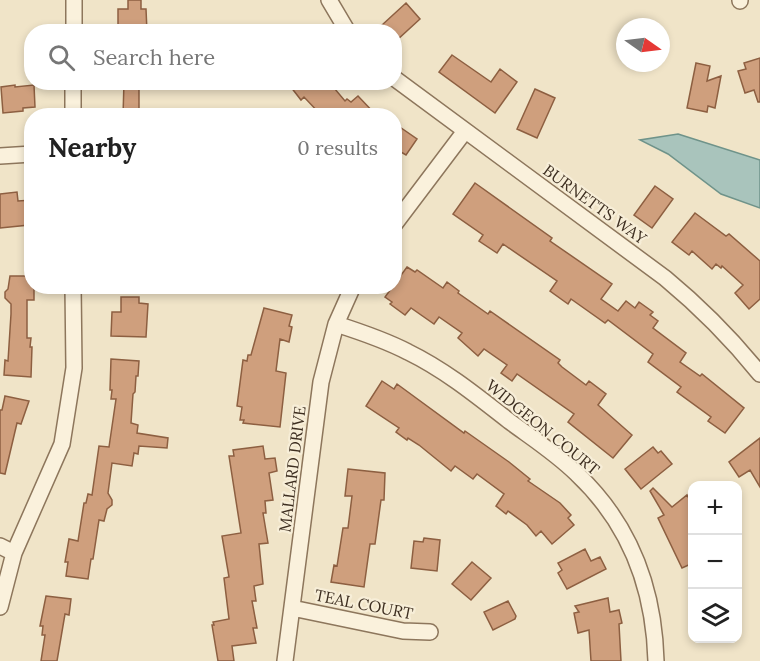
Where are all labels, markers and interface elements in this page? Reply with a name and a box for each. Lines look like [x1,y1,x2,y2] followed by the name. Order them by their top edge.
[616,18,670,72] north arrow
[24,24,402,90] search box
[45,41,78,74] icon: search
[93,43,215,71] text: Search here
[48,131,136,164] text: Nearby
[297,135,378,160] text: 0 results
[540,160,651,249] street label: BURNETTS WAY
[482,375,604,479] street label: WIDGEON COURT
[274,405,310,533] street label: MALLARD DRIVE
[688,481,742,643] map controls
[688,481,742,535] button: +
[688,535,742,589] button: −
[313,585,415,623] street label: TEAL COURT
[688,589,742,643] button: layers

